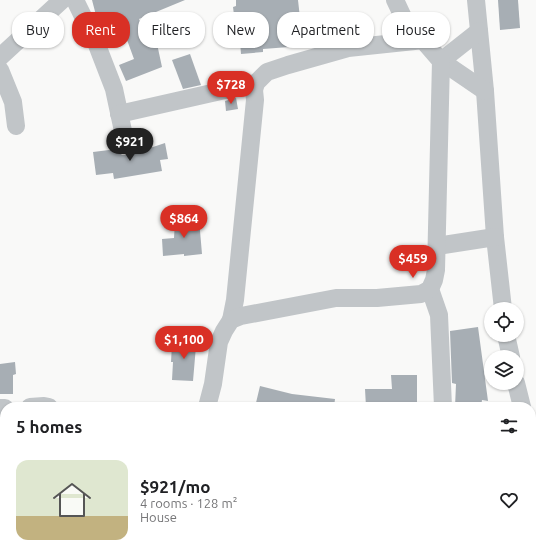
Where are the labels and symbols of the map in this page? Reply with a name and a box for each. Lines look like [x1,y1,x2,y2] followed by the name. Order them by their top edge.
[207,71,255,105] pin: $728
[106,128,154,162] pin: $921
[160,205,208,239] pin: $864
[389,245,437,279] pin: $459
[151,326,217,360] pin: $1,100

